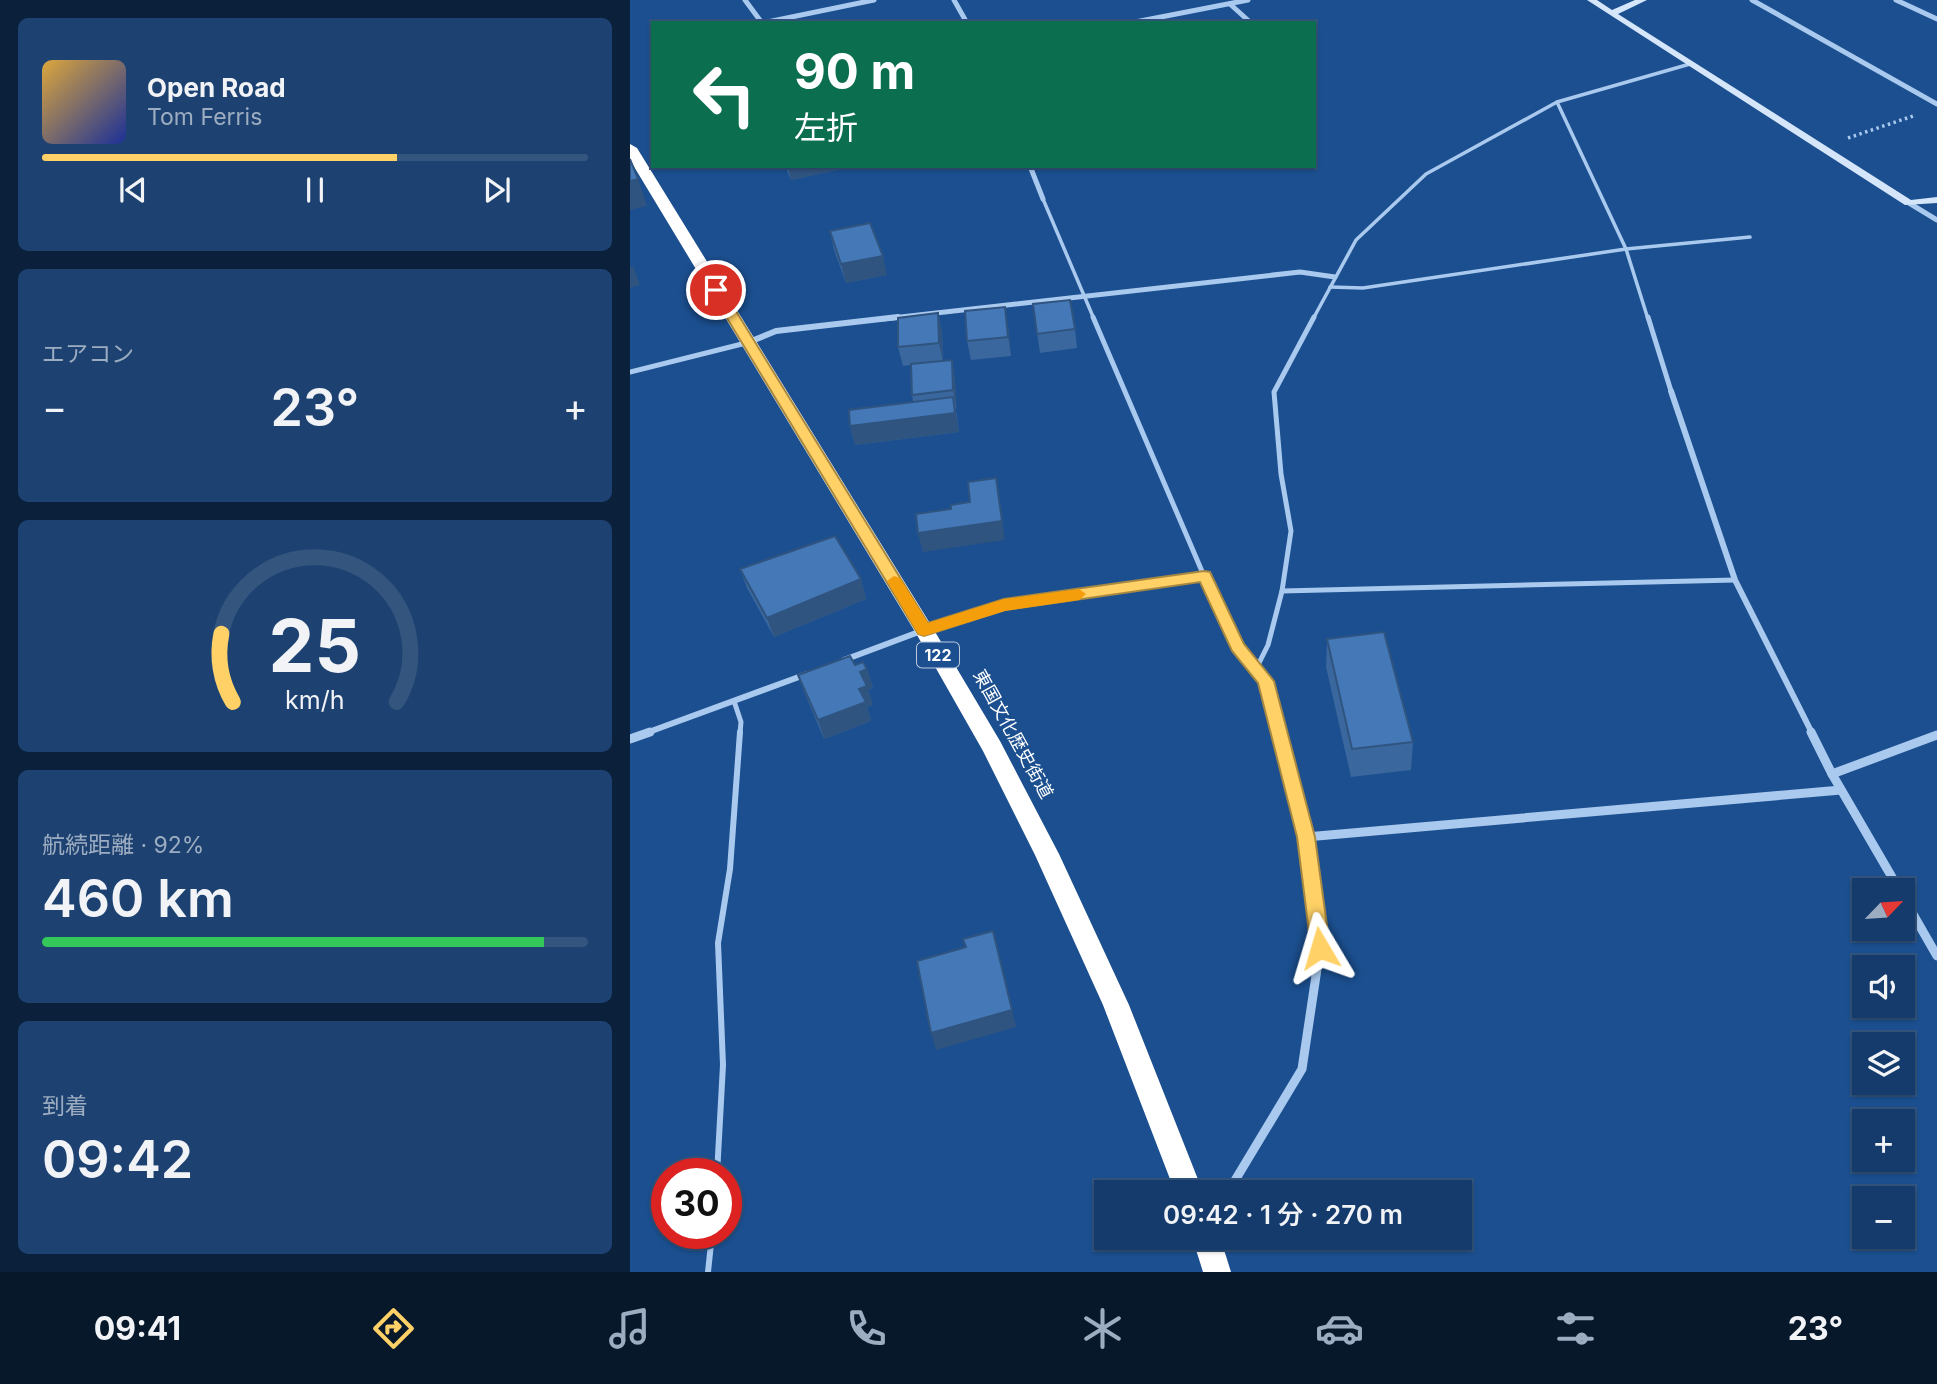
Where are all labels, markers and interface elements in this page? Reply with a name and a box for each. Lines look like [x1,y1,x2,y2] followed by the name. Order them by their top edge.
[794,42,915,101] text: 90 m
[679,49,770,140] icon: left
[147,72,286,103] text: Open Road
[147,103,262,131] text: Tom Ferris
[794,108,858,147] text: 左折
[114,171,152,209] icon: previous
[296,171,334,209] icon: pause
[478,171,516,209] icon: next
[686,260,746,320] pin
[697,271,735,309] icon: arrive
[42,340,134,368] text: エアコン
[271,376,359,439] text: 23°
[42,384,67,430] text: −
[563,384,588,430] text: +
[269,601,361,690] text: 25
[917,642,959,668] road number: 122
[969,666,1058,802] street label: 東国文化歴史街道
[285,685,345,715] text: km/h
[42,831,204,859] text: 航続距離 · 92%
[42,867,234,930] text: 460 km
[1852,878,1914,942] north arrow
[1852,878,1915,1249] map controls
[1283,911,1357,985] position arrow
[1852,955,1915,1018] button: sound
[1852,1032,1915,1095] button: layers
[42,1092,88,1120] text: 到着
[1852,1109,1915,1172] button: +
[42,1128,193,1191] text: 09:42
[651,1158,742,1249] speed limit sign: 30
[1852,1186,1915,1249] button: −
[1163,1199,1403,1230] text: 09:42 · 1 分 · 270 m
[369,1304,418,1353] icon: directions
[605,1304,654,1353] icon: music
[842,1304,891,1353] icon: phone
[1078,1304,1127,1353] icon: climate
[1315,1304,1364,1353] icon: car
[1551,1304,1600,1353] icon: filters
[94,1309,181,1348] text: 09:41
[1788,1309,1843,1348] text: 23°

